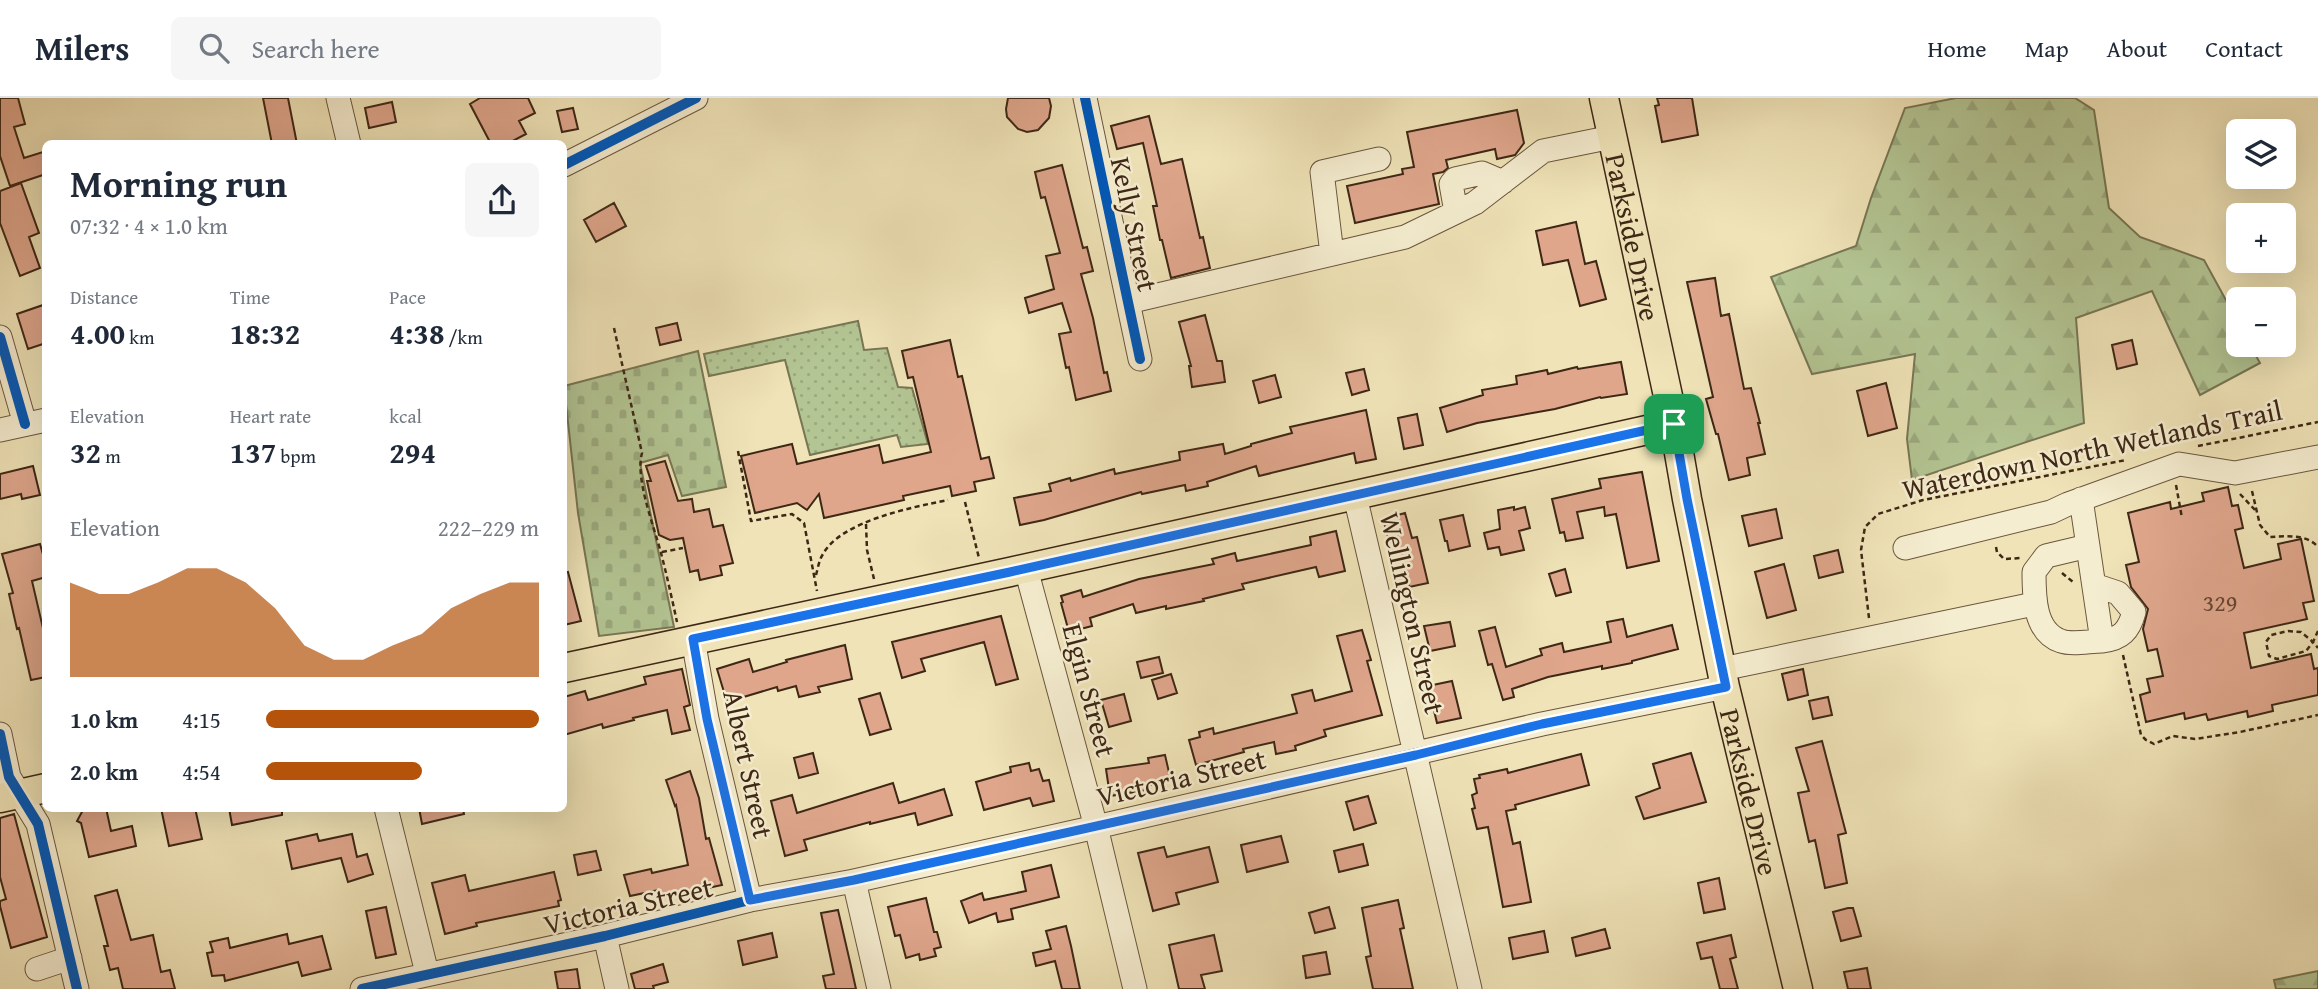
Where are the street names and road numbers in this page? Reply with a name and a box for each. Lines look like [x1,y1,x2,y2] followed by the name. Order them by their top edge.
[1596,149,1672,324] street label: Parkside Drive
[1101,153,1169,295] street label: Kelly Street
[1898,389,2286,509] street label: Waterdown North Wetlands Trail
[1370,508,1456,718] street label: Wellington Street
[1053,619,1128,761] street label: Elgin Street
[713,686,785,842] street label: Albert Street
[1710,704,1790,879] street label: Parkside Drive
[1092,738,1270,816] street label: Victoria Street
[539,866,717,944] street label: Victoria Street

